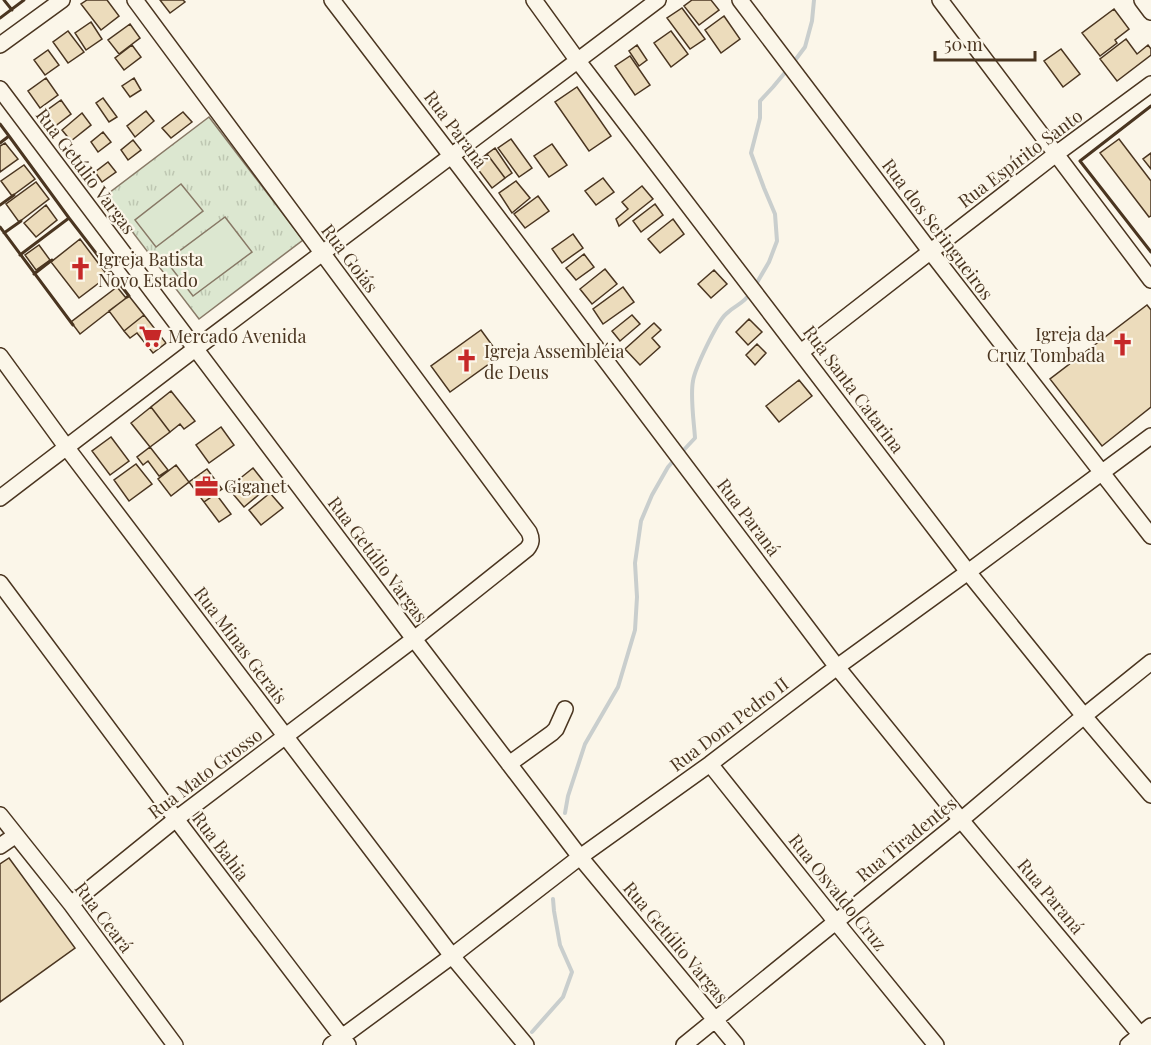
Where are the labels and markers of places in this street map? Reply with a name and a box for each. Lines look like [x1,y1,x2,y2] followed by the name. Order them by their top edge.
[98,247,203,292] place label: Igreja Batista Novo Estado
[67,256,93,282] church icon: Igreja Batista Novo Estado
[987,322,1105,367] place label: Igreja da Cruz Tombada
[137,323,163,349] supermarket icon: Mercado Avenida
[168,324,307,348] place label: Mercado Avenida
[1110,331,1136,357] church icon: Igreja da Cruz Tombada
[484,339,624,384] place label: Igreja Assembléia de Deus
[453,348,479,374] church icon: Igreja Assembléia de Deus
[193,473,219,499] office icon: Giganet
[224,474,287,498] place label: Giganet

